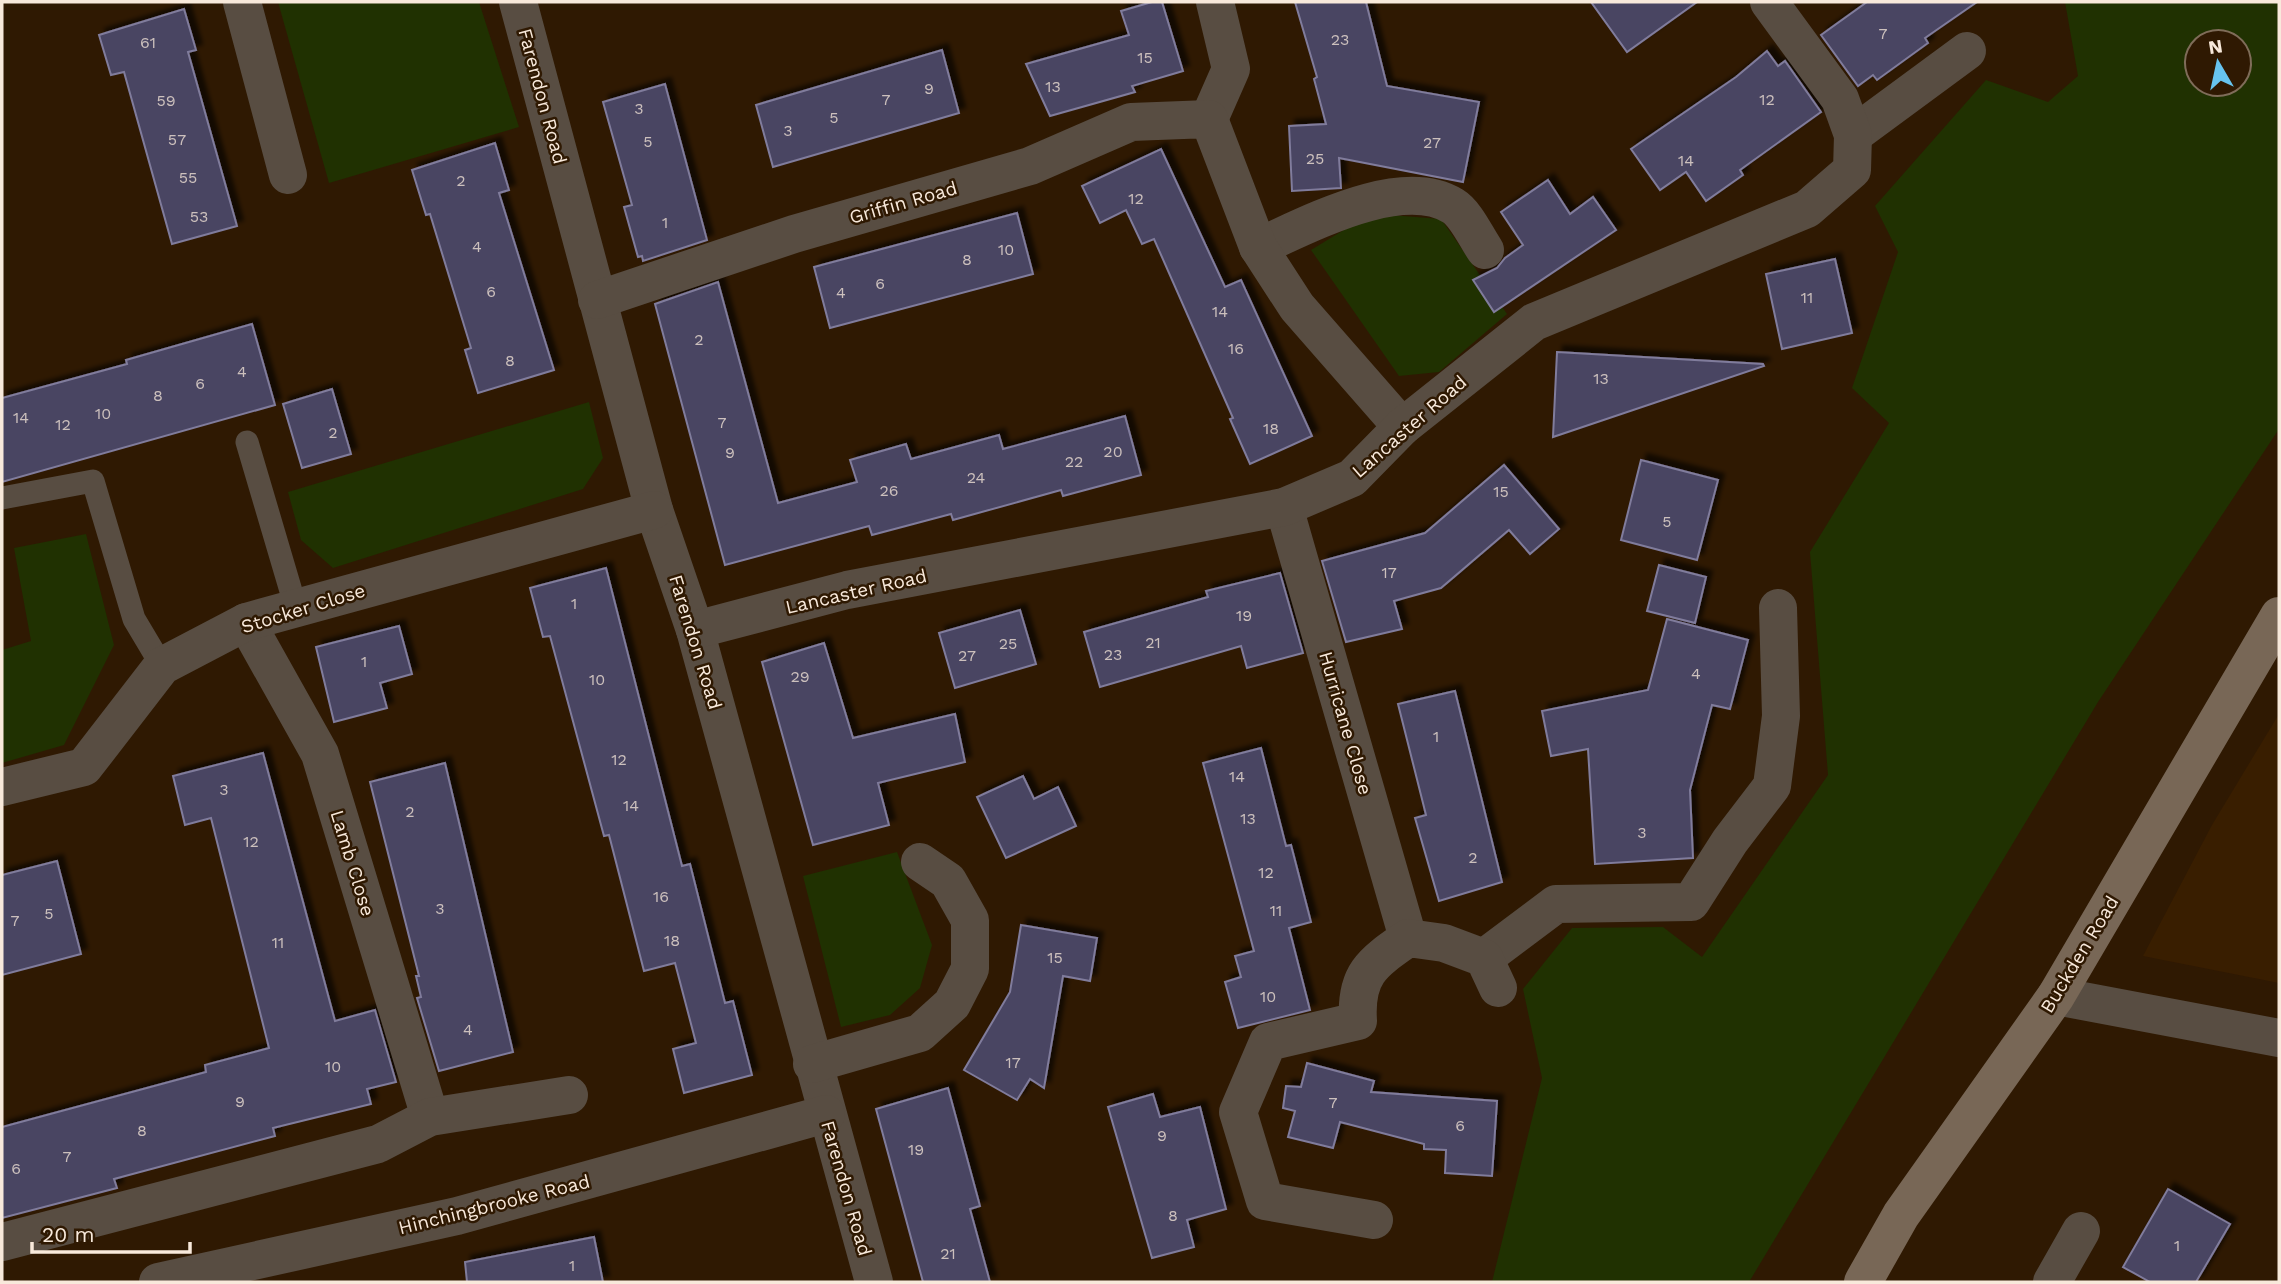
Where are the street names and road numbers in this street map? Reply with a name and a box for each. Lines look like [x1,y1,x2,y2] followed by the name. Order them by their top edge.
[513,26,572,166] street label: Farendon Road
[847,176,960,229] street label: Griffin Road
[1347,370,1471,482] street label: Lancaster Road
[783,564,929,619] street label: Lancaster Road
[664,572,727,712] street label: Farendon Road
[238,579,368,638] street label: Stocker Close
[1314,649,1377,797] street label: Hurricane Close
[325,807,380,919] street label: Lamb Close
[2035,891,2123,1017] street label: Buckden Road
[816,1118,877,1258] street label: Farendon Road
[396,1170,592,1239] street label: Hinchingbrooke Road

